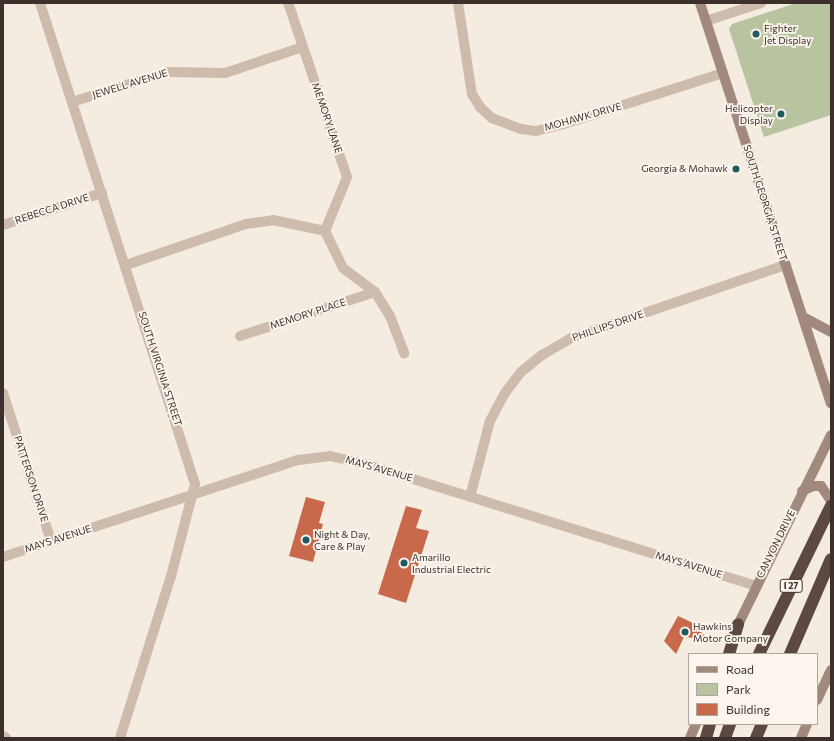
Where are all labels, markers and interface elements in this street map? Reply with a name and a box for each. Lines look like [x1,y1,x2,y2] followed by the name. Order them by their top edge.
[764,22,811,46] place label: Fighter Jet Display
[751,29,761,39] marker: Fighter Jet Display
[91,67,169,101] street label: JEWELL AVENUE
[309,81,345,155] street label: MEMORY LANE
[543,100,623,134] street label: MOHAWK DRIVE
[725,102,773,126] place label: Helicopter Display
[776,109,786,119] marker: Helicopter Display
[741,144,789,262] street label: SOUTH GEORGIA STREET
[641,163,728,175] place label: Georgia & Mohawk
[731,164,741,174] marker: Georgia & Mohawk
[13,191,91,227] street label: REBECCA DRIVE
[268,296,348,332] street label: MEMORY PLACE
[571,308,645,344] street label: PHILLIPS DRIVE
[136,310,184,428] street label: SOUTH VIRGINIA STREET
[11,434,51,524] street label: PATTERSON DRIVE
[344,454,414,484] street label: MAYS AVENUE
[754,508,798,580] street label: CANYON DRIVE
[23,523,93,555] street label: MAYS AVENUE
[314,528,370,552] place label: Night & Day, Care & Play
[301,535,311,545] marker: Night & Day, Care & Play
[654,549,724,581] street label: MAYS AVENUE
[412,551,491,574] place label: Amarillo Industrial Electric
[399,558,409,568] marker: Amarillo Industrial Electric
[779,579,803,593] road number: I 27
[693,620,768,644] place label: Hawkins Motor Company
[680,627,690,637] marker: Hawkins Motor Company
[688,653,818,725] legend
[726,662,754,676] text: Road
[726,682,751,696] text: Park
[726,702,770,716] text: Building

